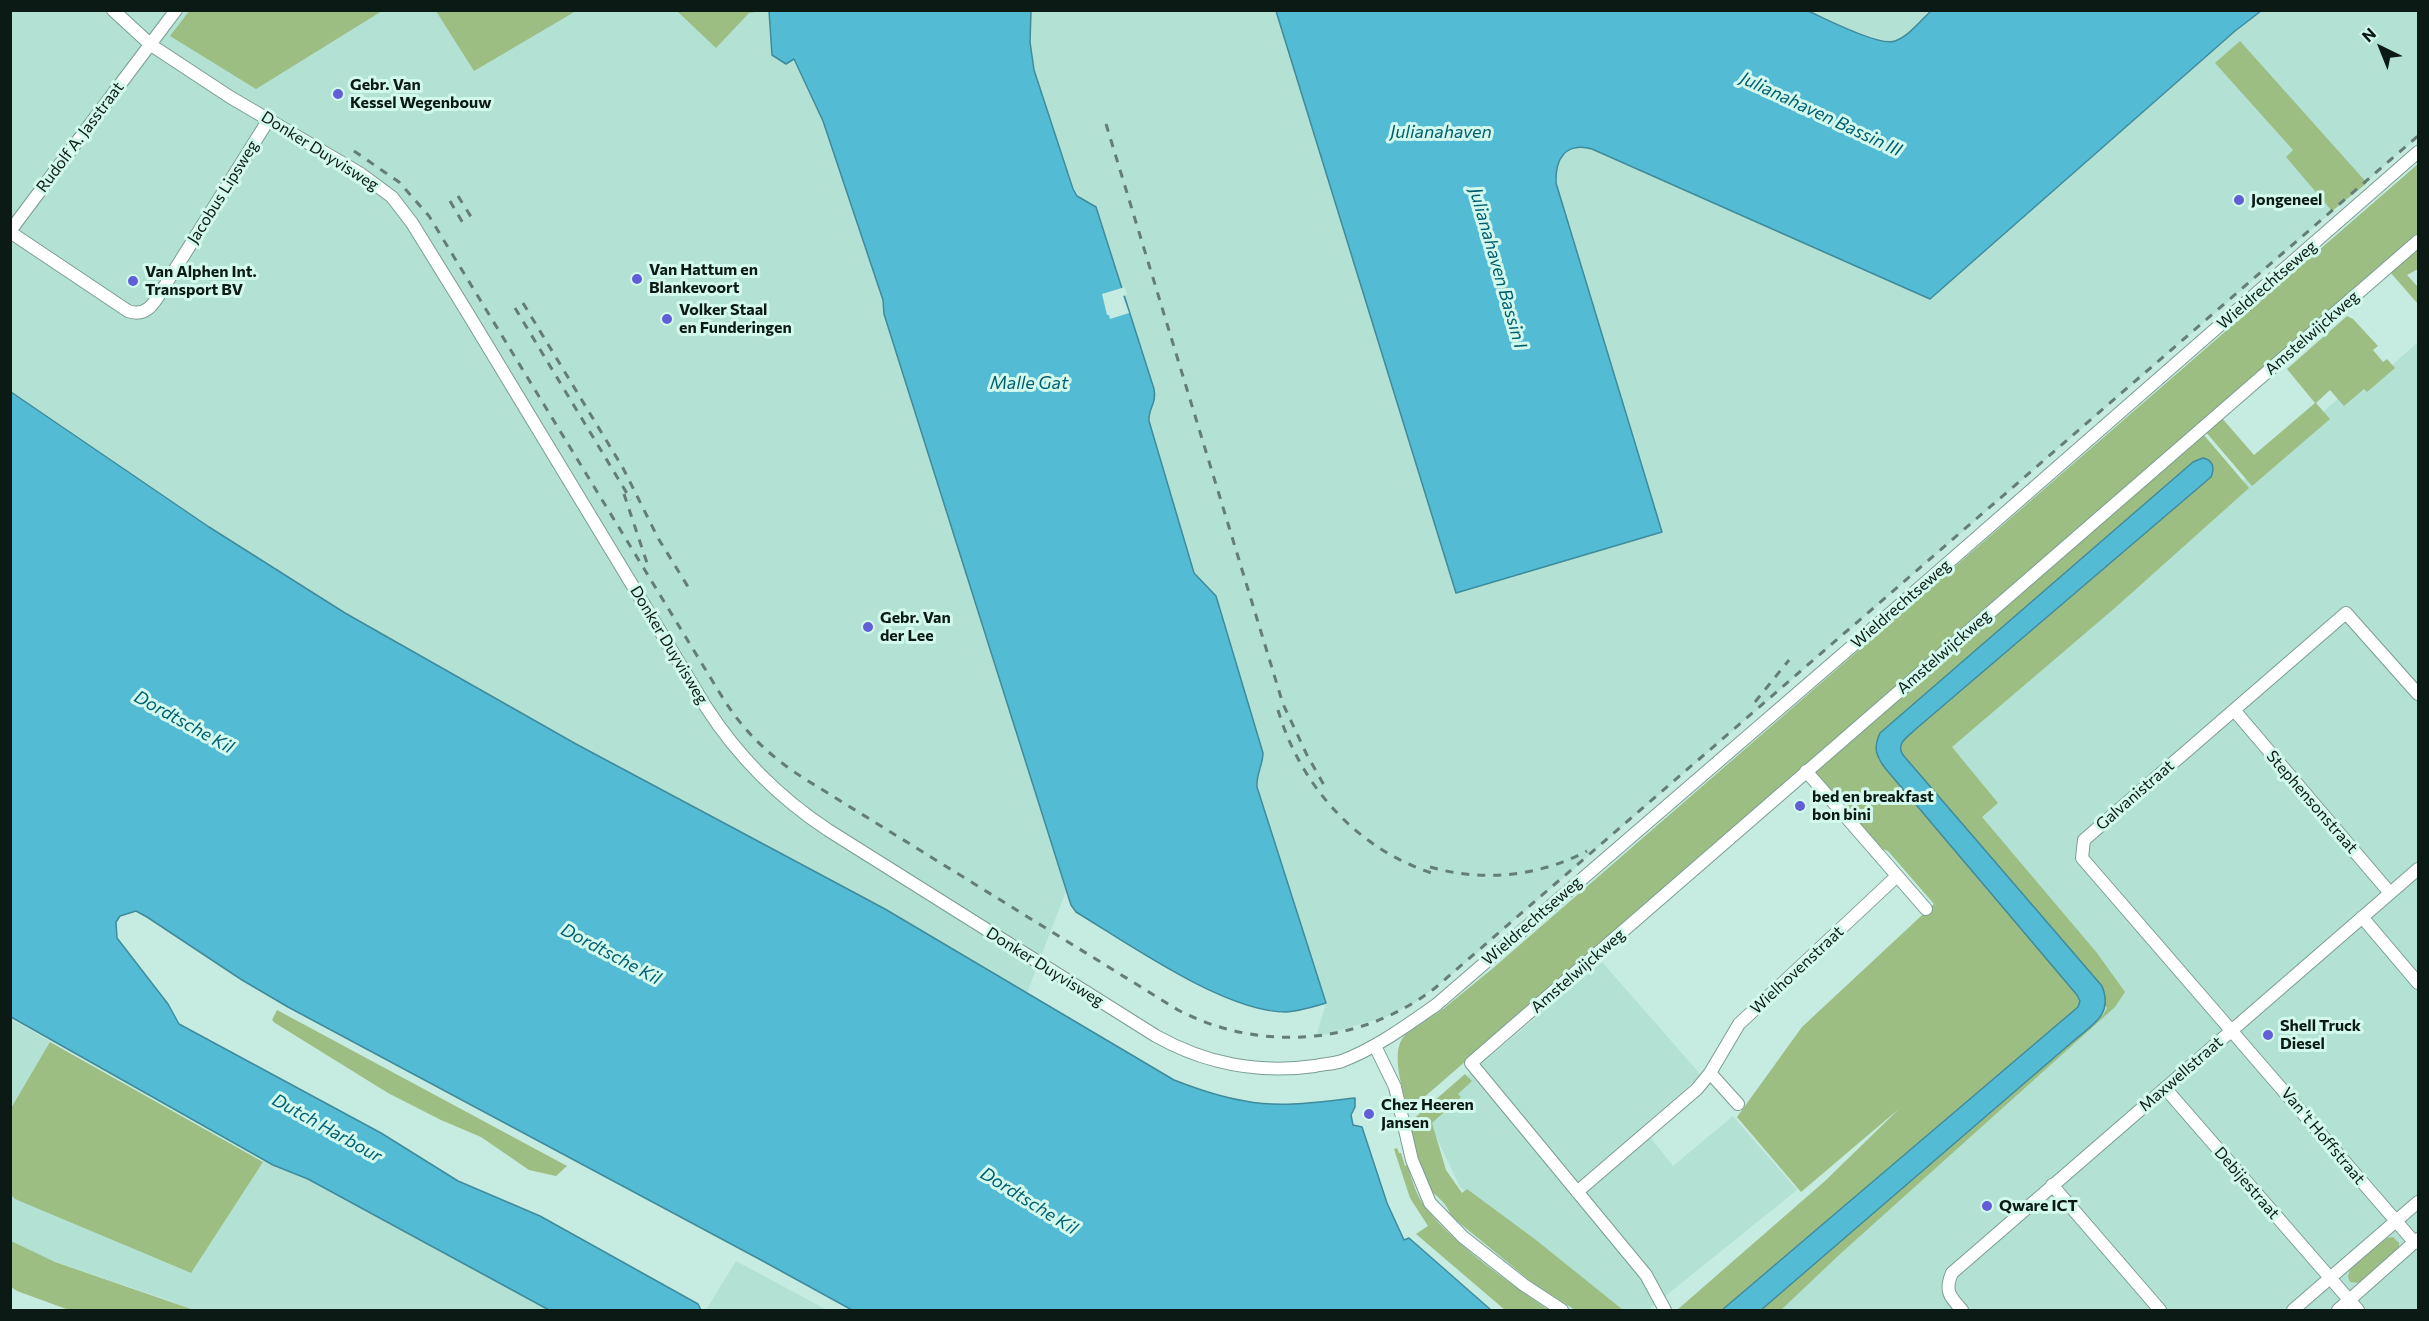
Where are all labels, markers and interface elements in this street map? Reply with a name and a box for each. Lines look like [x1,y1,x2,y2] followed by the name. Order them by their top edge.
[2351,18,2411,78] north arrow
[2358,23,2379,46] text: N
[1737,67,1905,161] water label: Julianahaven Bassin III
[350,75,491,113] place label: Gebr. Van Kessel Wegenbouw
[32,78,128,196] street label: Rudolf A. Jasstraat
[331,87,345,101] marker: Gebr. Van Kessel Wegenbouw
[258,107,382,195] street label: Donker Duyvisweg
[1390,121,1492,143] water label: Julianahaven
[183,137,263,247] street label: Jacobus Lipsweg
[1465,185,1531,351] water label: Julianahaven Bassin I
[2251,190,2322,210] place label: Jongeneel
[2232,193,2246,207] marker: Jongeneel
[2213,237,2321,333] street label: Wieldrechtseweg
[649,260,758,298] place label: Van Hattum en Blankevoort
[145,262,257,300] place label: Van Alphen Int. Transport BV
[630,272,644,286] marker: Van Hattum en Blankevoort
[126,274,140,288] marker: Van Alphen Int. Transport BV
[2261,287,2363,379] street label: Amstelwijckweg
[679,300,792,338] place label: Volker Staal en Funderingen
[660,312,674,326] marker: Volker Staal en Funderingen
[990,372,1068,394] water label: Malle Gat
[1847,556,1955,652] street label: Wieldrechtseweg
[626,582,712,708] street label: Donker Duyvisweg
[1893,606,1995,698] street label: Amstelwijckweg
[880,608,951,646] place label: Gebr. Van der Lee
[861,620,875,634] marker: Gebr. Van der Lee
[131,686,237,758] water label: Dordtsche Kil
[2262,747,2362,857] street label: Stephensonstraat
[2092,756,2178,834] street label: Galvanistraat
[1812,787,1934,825] place label: bed en breakfast bon bini
[1793,799,1807,813] marker: bed en breakfast bon bini
[1478,873,1586,969] street label: Wieldrechtseweg
[557,919,665,989] water label: Dordtsche Kil
[1746,922,1848,1018] street label: Wielhovenstraat
[983,923,1107,1011] street label: Donker Duyvisweg
[1527,925,1629,1017] street label: Amstelwijckweg
[2280,1016,2361,1054] place label: Shell Truck Diesel
[2261,1028,2275,1042] marker: Shell Truck Diesel
[2135,1032,2227,1116] street label: Maxwellstraat
[2277,1084,2369,1188] street label: Van 't Hoffstraat
[268,1089,386,1167] water label: Dutch Harbour
[1381,1095,1474,1133] place label: Chez Heeren Jansen
[1362,1107,1376,1121] marker: Chez Heeren Jansen
[2210,1143,2284,1223] street label: Debijestraat
[977,1163,1081,1239] water label: Dordtsche Kil
[1999,1196,2078,1216] place label: Qware ICT
[1980,1199,1994,1213] marker: Qware ICT

